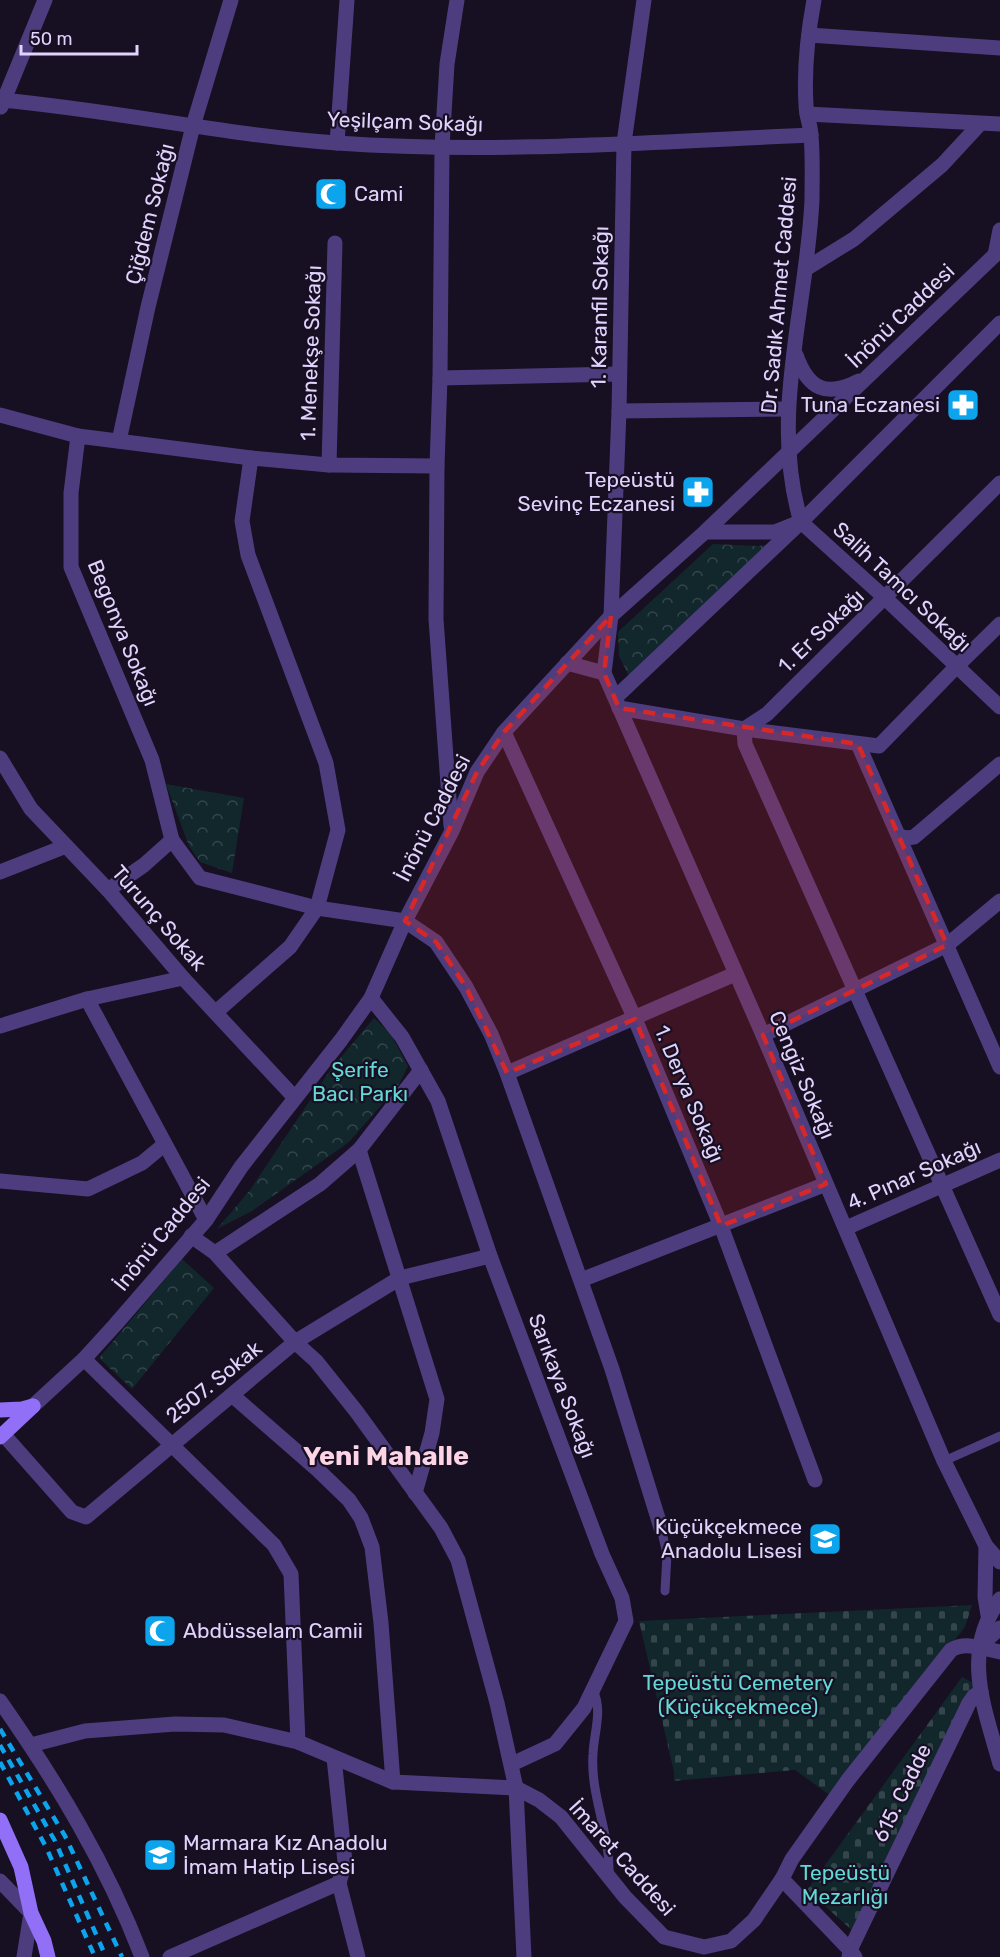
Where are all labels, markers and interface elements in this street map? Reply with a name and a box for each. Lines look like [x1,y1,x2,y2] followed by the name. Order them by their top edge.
[21,18,136,56] scale bar
[30,28,73,50] text: 50 m
[326,106,484,137] street label: Yeşilçam Sokağı
[120,141,179,287] street label: Çiğdem Sokağı
[756,175,801,415] street label: Dr. Sadık Ahmet Caddesi
[313,176,349,212] mosque icon: Cami
[354,181,403,206] place label: Cami
[586,226,613,388] street label: 1. Karanfil Sokağı
[842,258,959,373] street label: İnönü Caddesi
[295,265,326,441] street label: 1. Menekşe Sokağı
[945,387,981,423] pharmacy icon: Tuna Eczanesi
[801,392,940,417] place label: Tuna Eczanesi
[518,467,675,516] place label: Tepeüstü Sevinç Eczanesi
[680,474,716,510] pharmacy icon: Tepeüstü Sevinç Eczanesi
[828,516,977,657] street label: Salih Tamcı Sokağı
[83,556,164,710] street label: Begonya Sokağı
[772,584,869,678] street label: 1. Er Sokağı
[390,750,475,885] street label: İnönü Caddesi
[107,860,212,976] street label: Turunç Sokak
[764,1007,841,1143] street label: Cengiz Sokağı
[649,1021,730,1166] street label: 1. Derya Sokağı
[312,1057,408,1106] park label: Şerife Bacı Parkı
[843,1134,984,1215] street label: 4. Pınar Sokağı
[108,1172,215,1296] street label: İnönü Caddesi
[523,1310,601,1462] street label: Sarıkaya Sokağı
[161,1335,267,1428] street label: 2507. Sokak
[303,1440,469,1472] district label: Yeni Mahalle
[655,1514,802,1563] place label: Küçükçekmece Anadolu Lisesi
[807,1521,843,1557] school or university icon: Küçükçekmece Anadolu Lisesi
[142,1613,178,1649] mosque icon: Abdüsselam Camii
[183,1618,363,1643] place label: Abdüsselam Camii
[642,1670,834,1719] park label: Tepeüstü Cemetery (Küçükçekmece)
[867,1740,936,1846] street label: 615. Cadde
[564,1795,681,1921] street label: İmaret Caddesi
[183,1830,388,1879] place label: Marmara Kız Anadolu İmam Hatip Lisesi
[142,1837,178,1873] school or university icon: Marmara Kız Anadolu İmam Hatip Lisesi
[800,1860,890,1909] park label: Tepeüstü Mezarlığı

